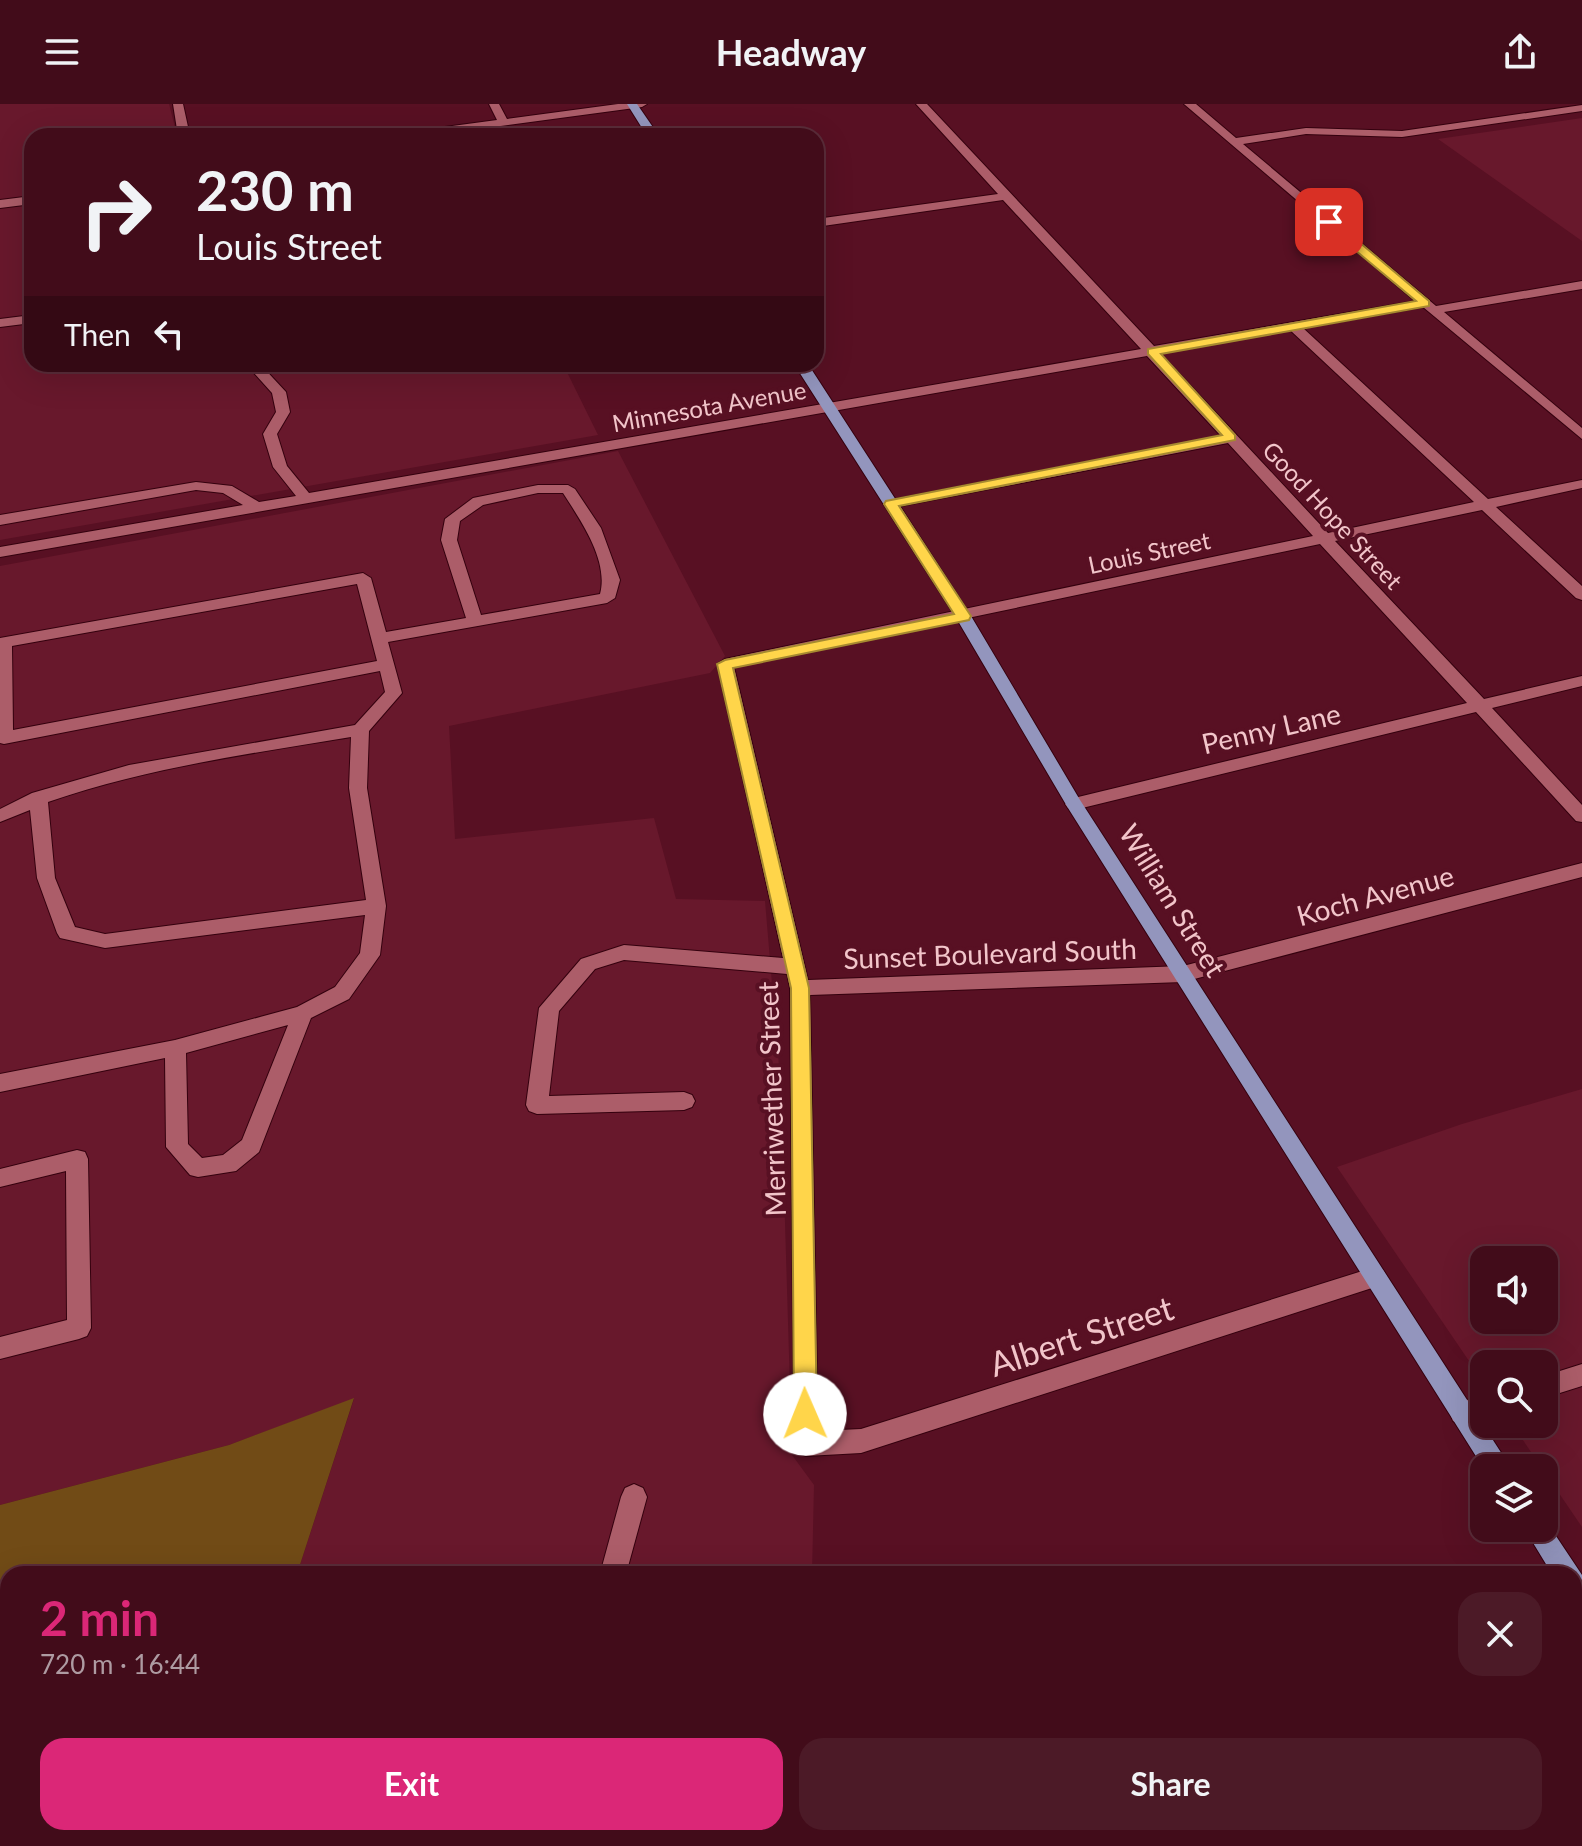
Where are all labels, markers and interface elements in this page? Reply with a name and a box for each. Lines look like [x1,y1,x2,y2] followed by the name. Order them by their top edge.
[40,30,84,74] icon: menu
[716,30,866,74] text: Headway
[1498,30,1542,74] icon: share
[196,156,354,223] text: 230 m
[64,160,168,264] icon: right
[1295,188,1363,256] pin
[1307,200,1351,244] icon: arrive
[196,224,382,268] text: Louis Street
[147,312,191,356] icon: left
[64,316,131,352] text: Then
[610,375,808,437] street label: Minnesota Avenue
[1257,435,1409,595] street label: Good Hope Street
[1085,525,1213,579] street label: Louis Street
[1198,696,1344,760] street label: Penny Lane
[1113,817,1233,983] street label: William Street
[1293,858,1457,932] street label: Koch Avenue
[843,931,1137,975] street label: Sunset Boulevard South
[750,981,792,1217] street label: Merriwether Street
[1470,1246,1558,1542] map controls
[1470,1246,1558,1334] button: sound
[984,1286,1178,1384] street label: Albert Street
[1470,1350,1558,1438] button: search
[763,1372,847,1456] position arrow
[1470,1454,1558,1542] button: layers
[40,1589,159,1646] text: 2 min
[1458,1592,1542,1676] button: close
[40,1648,200,1680] text: 720 m · 16:44
[40,1738,783,1830] button: Exit
[799,1738,1542,1830] button: Share

